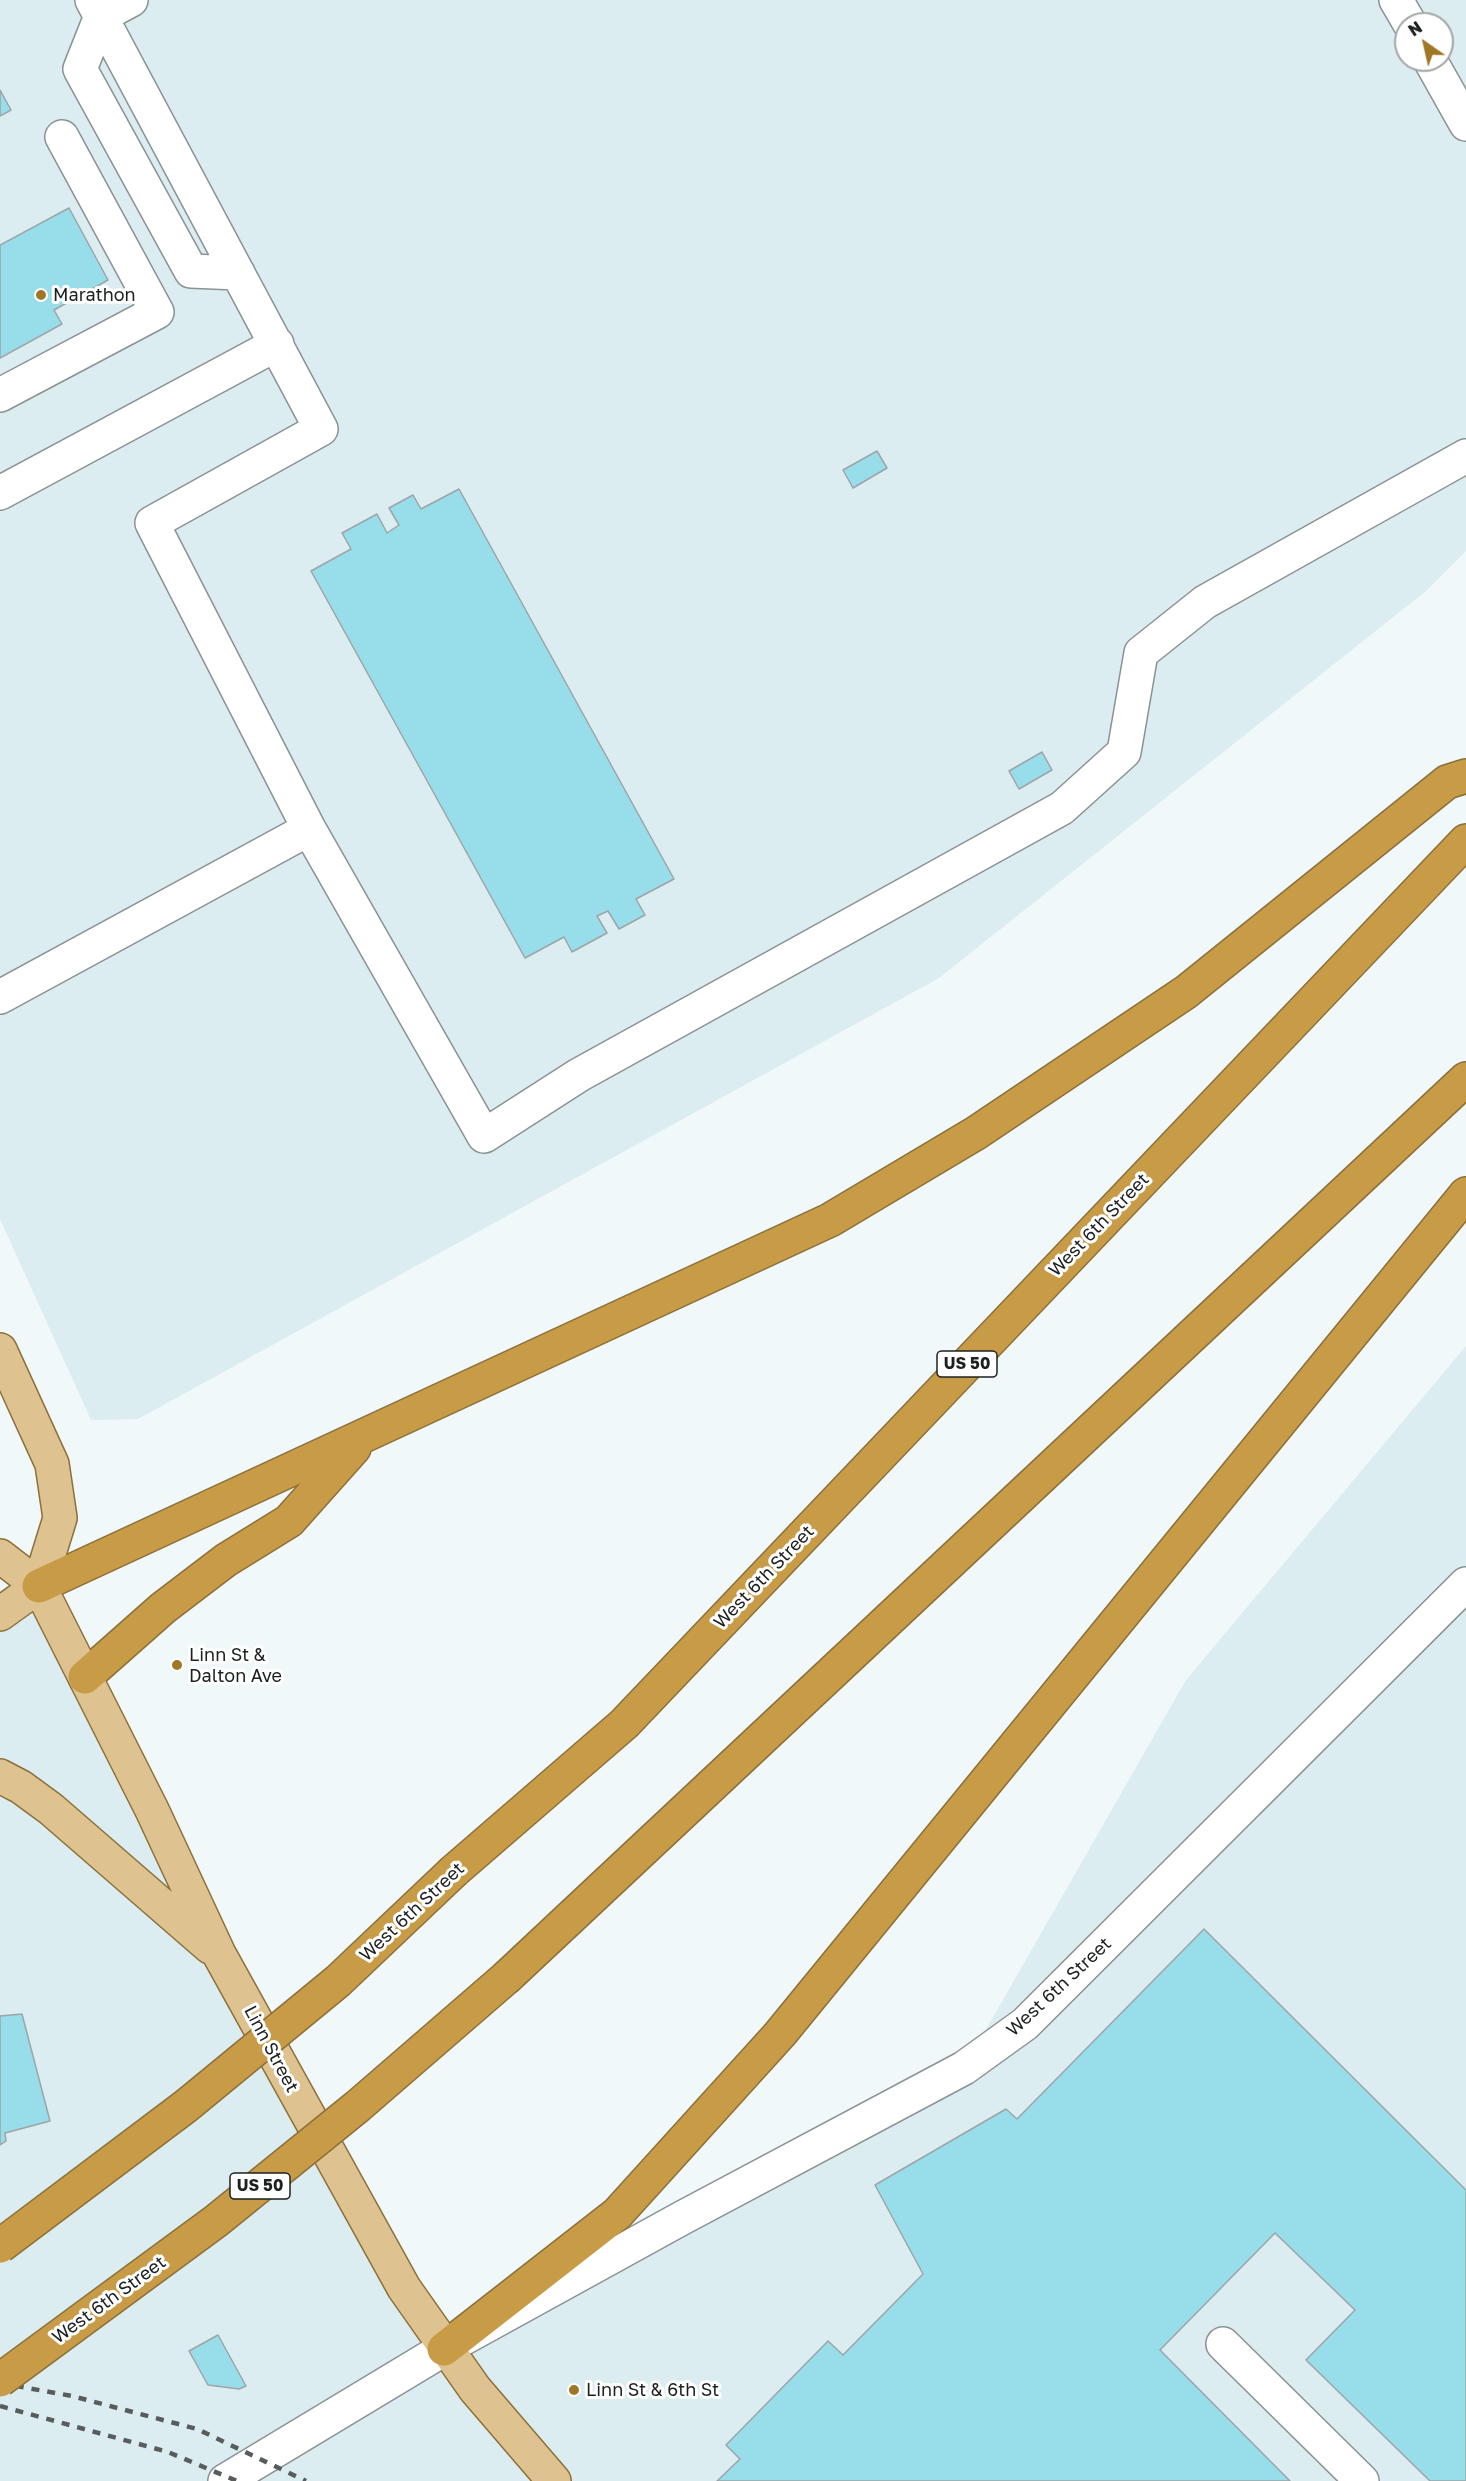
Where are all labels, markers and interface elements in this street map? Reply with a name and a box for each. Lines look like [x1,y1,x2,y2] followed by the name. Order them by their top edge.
[1394,12,1454,72] north arrow
[1404,17,1426,40] text: N
[53,284,136,306] place label: Marathon
[34,288,48,302] marker: Marathon
[1044,1169,1154,1281] street label: West 6th Street
[937,1351,997,1377] road number: US 50
[709,1521,819,1633] street label: West 6th Street
[189,1644,282,1686] place label: Linn St & Dalton Ave
[170,1658,184,1672] marker: Linn St & Dalton Ave
[355,1858,469,1966] street label: West 6th Street
[1002,1933,1116,2041] street label: West 6th Street
[239,2002,303,2096] street label: Linn Street
[230,2173,290,2199] road number: US 50
[48,2252,170,2348] street label: West 6th Street
[586,2379,719,2401] place label: Linn St & 6th St
[567,2383,581,2397] marker: Linn St & 6th St

